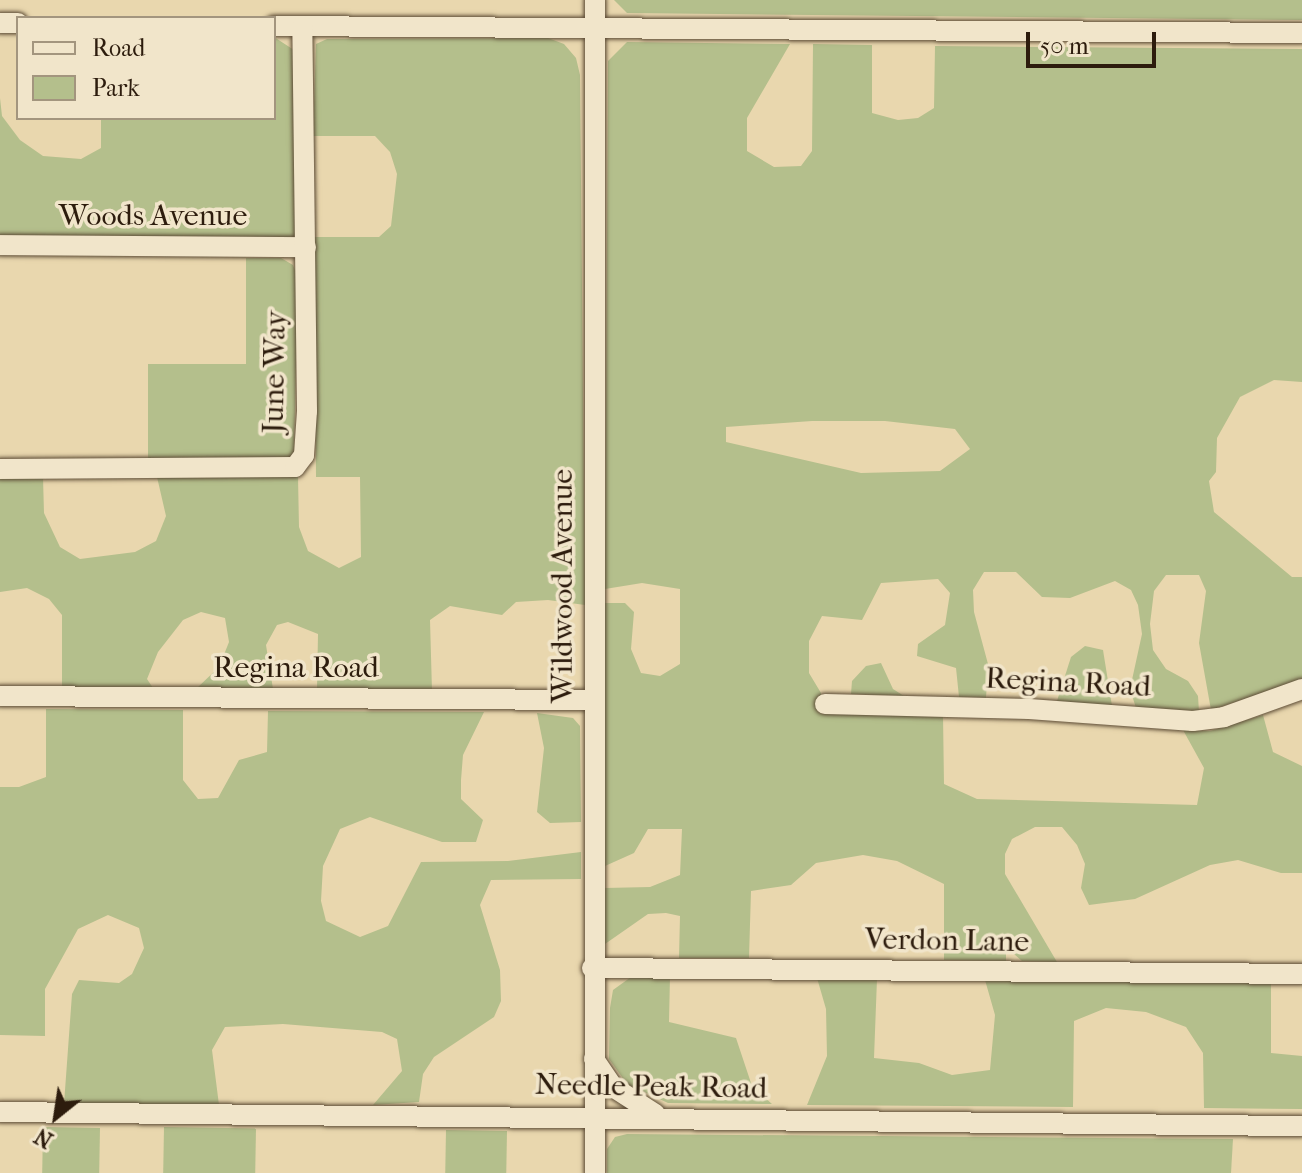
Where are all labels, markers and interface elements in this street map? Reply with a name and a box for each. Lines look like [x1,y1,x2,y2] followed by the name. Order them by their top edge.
[16,16,276,120] legend
[1030,16,1160,66] scale bar
[1040,32,1089,60] text: 50 m
[92,34,145,62] text: Road
[92,74,140,102] text: Park
[59,198,247,234] street label: Woods Avenue
[256,310,294,434] street label: June Way
[545,469,581,703] street label: Wildwood Avenue
[213,650,379,686] street label: Regina Road
[984,661,1152,705] street label: Regina Road
[864,922,1030,960] street label: Verdon Lane
[535,1067,767,1107] street label: Needle Peak Road
[16,1077,96,1157] north arrow
[30,1122,58,1153] text: N

